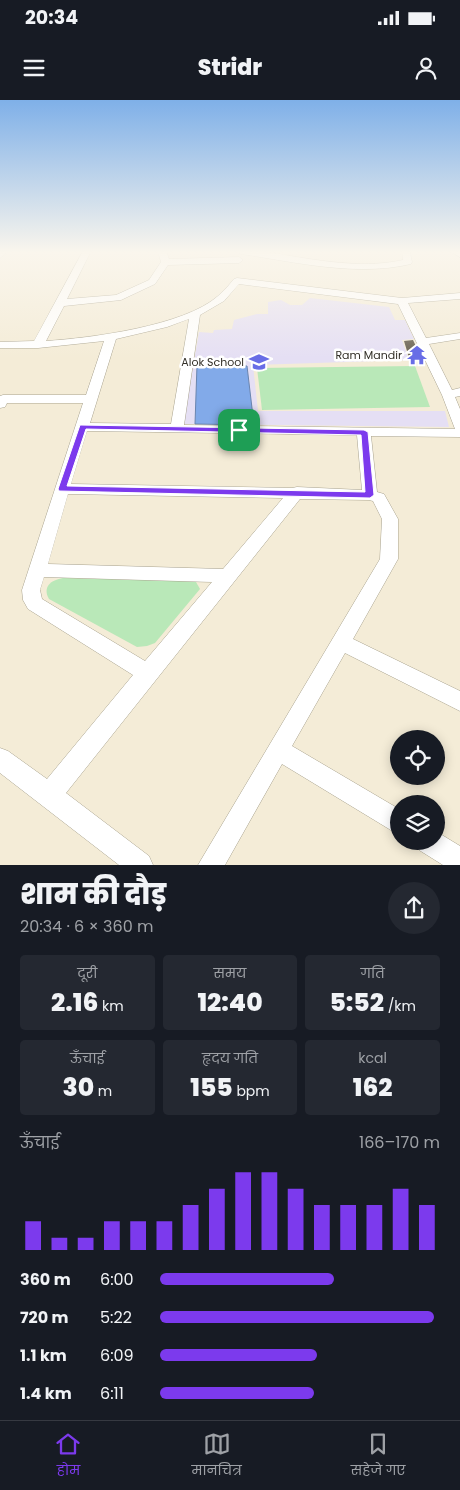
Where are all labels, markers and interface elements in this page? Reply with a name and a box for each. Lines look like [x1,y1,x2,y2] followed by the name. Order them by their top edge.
[25,4,78,31] text: 20:34
[198,52,262,83] text: Stridr
[20,54,48,82] icon: menu
[412,54,440,82] icon: person
[406,344,428,366] temple icon: Ram Mandir
[335,347,402,363] place label: Ram Mandir
[248,351,270,373] school or university icon: Alok School
[181,354,244,370] place label: Alok School
[218,409,260,451] pin
[225,416,253,444] icon: arrive
[390,730,445,850] map controls
[390,730,445,785] button: locate
[390,795,445,850] button: layers
[20,875,166,914] text: शाम की दौड़
[388,882,440,934] button: share
[20,915,153,938] text: 20:34 · 6 × 360 m
[77,963,97,983] text: दूरी
[214,963,246,983] text: समय
[361,963,385,983] text: गति
[51,985,98,1020] text: 2.16
[197,985,263,1020] text: 12:40
[329,985,384,1020] text: 5:52
[98,996,124,1016] text: km
[384,996,416,1016] text: /km
[70,1048,105,1068] text: ऊँचाई
[202,1048,258,1068] text: हृदय गति
[358,1048,387,1068] text: kcal
[62,1070,94,1105] text: 30
[190,1070,233,1105] text: 155
[353,1070,393,1105] text: 162
[94,1081,112,1101] text: m
[233,1081,270,1101] text: bpm
[20,1131,60,1154] text: ऊँचाई
[359,1131,440,1154] text: 166–170 m
[20,1268,71,1291] text: 360 m
[100,1268,134,1291] text: 6:00
[20,1306,68,1329] text: 720 m
[100,1306,132,1329] text: 5:22
[20,1344,67,1367] text: 1.1 km
[100,1344,134,1367] text: 6:09
[20,1382,72,1405] text: 1.4 km
[100,1382,124,1405] text: 6:11
[54,1430,82,1481] tab: होम
[191,1430,242,1481] tab: मानचित्र
[351,1430,405,1481] tab: सहेजे गए

